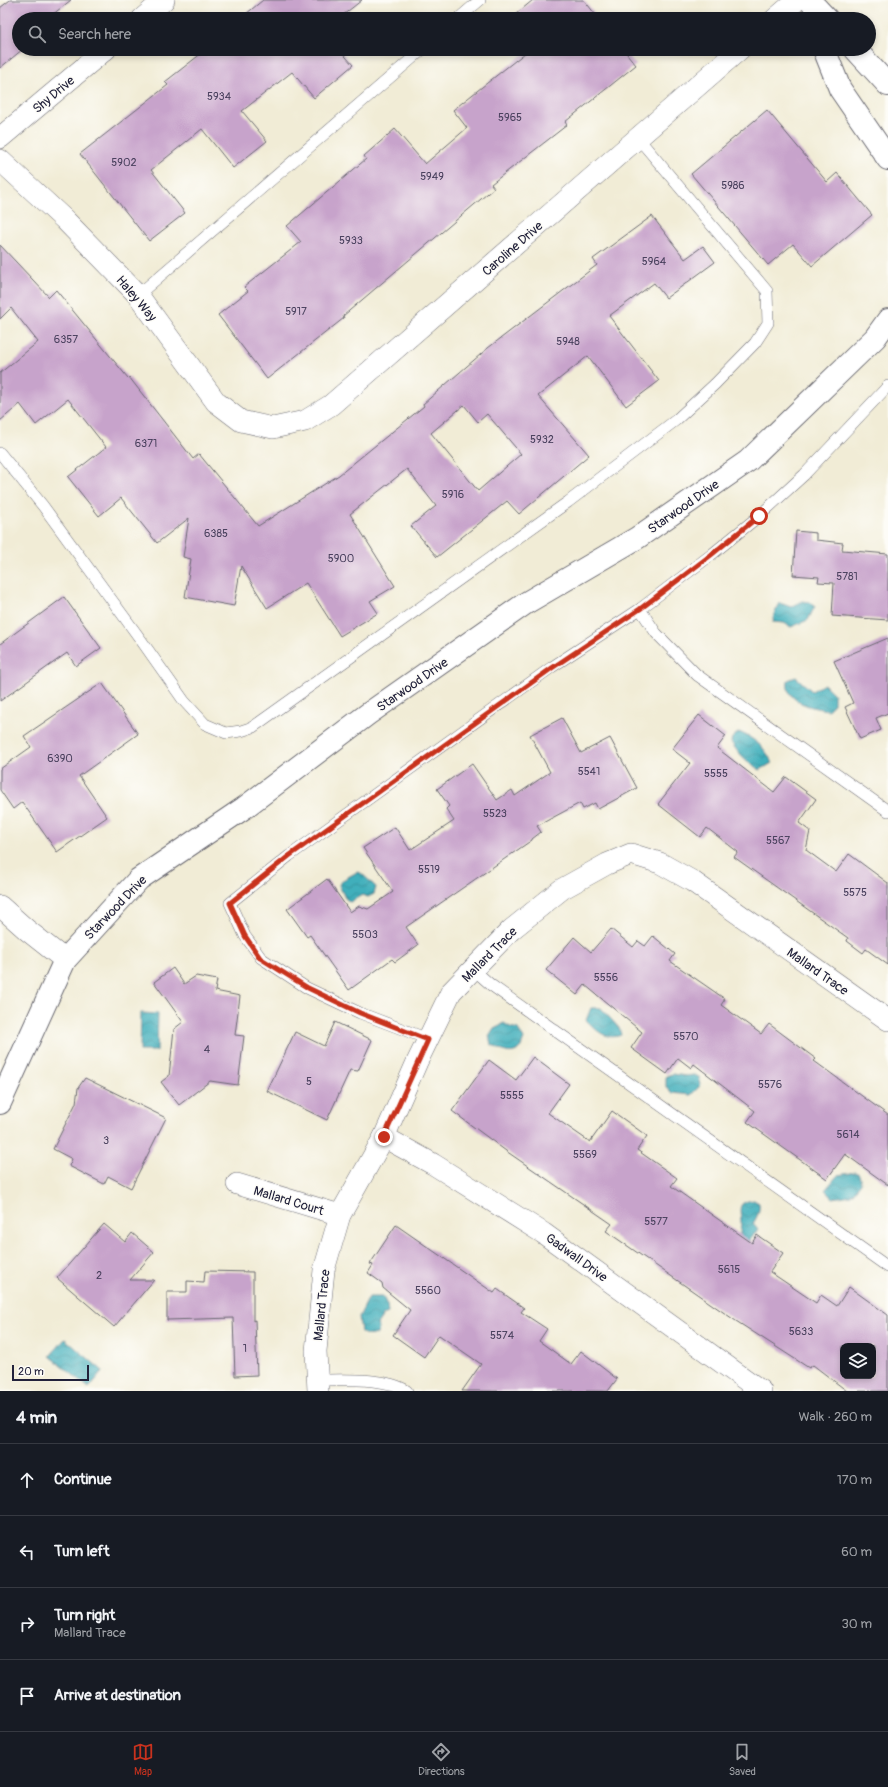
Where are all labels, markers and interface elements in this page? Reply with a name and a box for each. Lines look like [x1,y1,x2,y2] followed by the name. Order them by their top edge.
[12,12,876,56] search box
[26,23,48,45] icon: search
[58,25,131,44] text: Search here
[29,72,78,117] street label: Shy Drive
[207,90,232,103] house number: 5934
[498,111,522,124] house number: 5965
[111,156,137,169] house number: 5902
[420,170,444,183] house number: 5949
[721,179,745,192] house number: 5986
[479,218,547,279] street label: Caroline Drive
[339,234,363,247] house number: 5933
[642,255,667,268] house number: 5964
[112,272,160,325] street label: Haley Way
[285,305,307,318] house number: 5917
[54,333,78,346] house number: 6357
[556,335,580,348] house number: 5948
[530,433,554,446] house number: 5932
[135,437,157,450] house number: 6371
[645,476,723,537] street label: Starwood Drive
[442,488,464,501] house number: 5916
[750,507,768,525] route start
[204,527,228,540] house number: 6385
[328,552,354,565] house number: 5900
[836,570,858,583] house number: 5781
[374,654,452,715] street label: Starwood Drive
[47,752,73,765] house number: 6390
[578,765,600,778] house number: 5541
[704,767,728,780] house number: 5555
[483,807,507,820] house number: 5523
[766,834,790,847] house number: 5567
[418,863,440,876] house number: 5519
[81,872,151,943] street label: Starwood Drive
[843,886,867,899] house number: 5575
[459,923,521,986] street label: Mallard Trace
[352,928,378,941] house number: 5503
[783,945,852,999] street label: Mallard Trace
[594,971,618,984] house number: 5556
[673,1030,699,1043] house number: 5570
[204,1043,211,1056] house number: 4
[306,1075,312,1088] house number: 5
[758,1078,782,1091] house number: 5576
[500,1089,524,1102] house number: 5555
[375,1128,393,1146] route end
[836,1128,860,1141] house number: 5614
[103,1134,109,1147] house number: 3
[573,1148,597,1161] house number: 5569
[252,1183,326,1219] street label: Mallard Court
[644,1215,668,1228] house number: 5577
[542,1230,611,1286] street label: Gadwall Drive
[718,1263,740,1276] house number: 5615
[310,1268,334,1342] street label: Mallard Trace
[96,1269,102,1282] house number: 2
[415,1284,441,1297] house number: 5560
[789,1325,813,1338] house number: 5633
[490,1329,515,1342] house number: 5574
[243,1342,247,1355] house number: 1
[840,1343,876,1379] map controls
[840,1343,876,1379] button: layers
[12,1363,89,1382] scale bar
[18,1365,44,1378] text: 20 m
[16,1407,57,1428] text: 4 min
[798,1409,872,1425] text: Walk · 260 m
[16,1469,38,1491] icon: ahead
[54,1470,112,1489] text: Continue
[837,1472,872,1488] text: 170 m
[16,1541,38,1563] icon: left
[54,1542,110,1561] text: Turn left
[841,1544,872,1560] text: 60 m
[54,1606,115,1625] text: Turn right
[16,1613,38,1635] icon: right
[842,1616,872,1632] text: 30 m
[54,1625,126,1641] text: Mallard Trace
[16,1685,38,1707] icon: arrive
[54,1686,181,1705] text: Arrive at destination
[132,1741,154,1778] tab: Map
[418,1741,465,1778] tab: Directions
[729,1741,756,1778] tab: Saved

